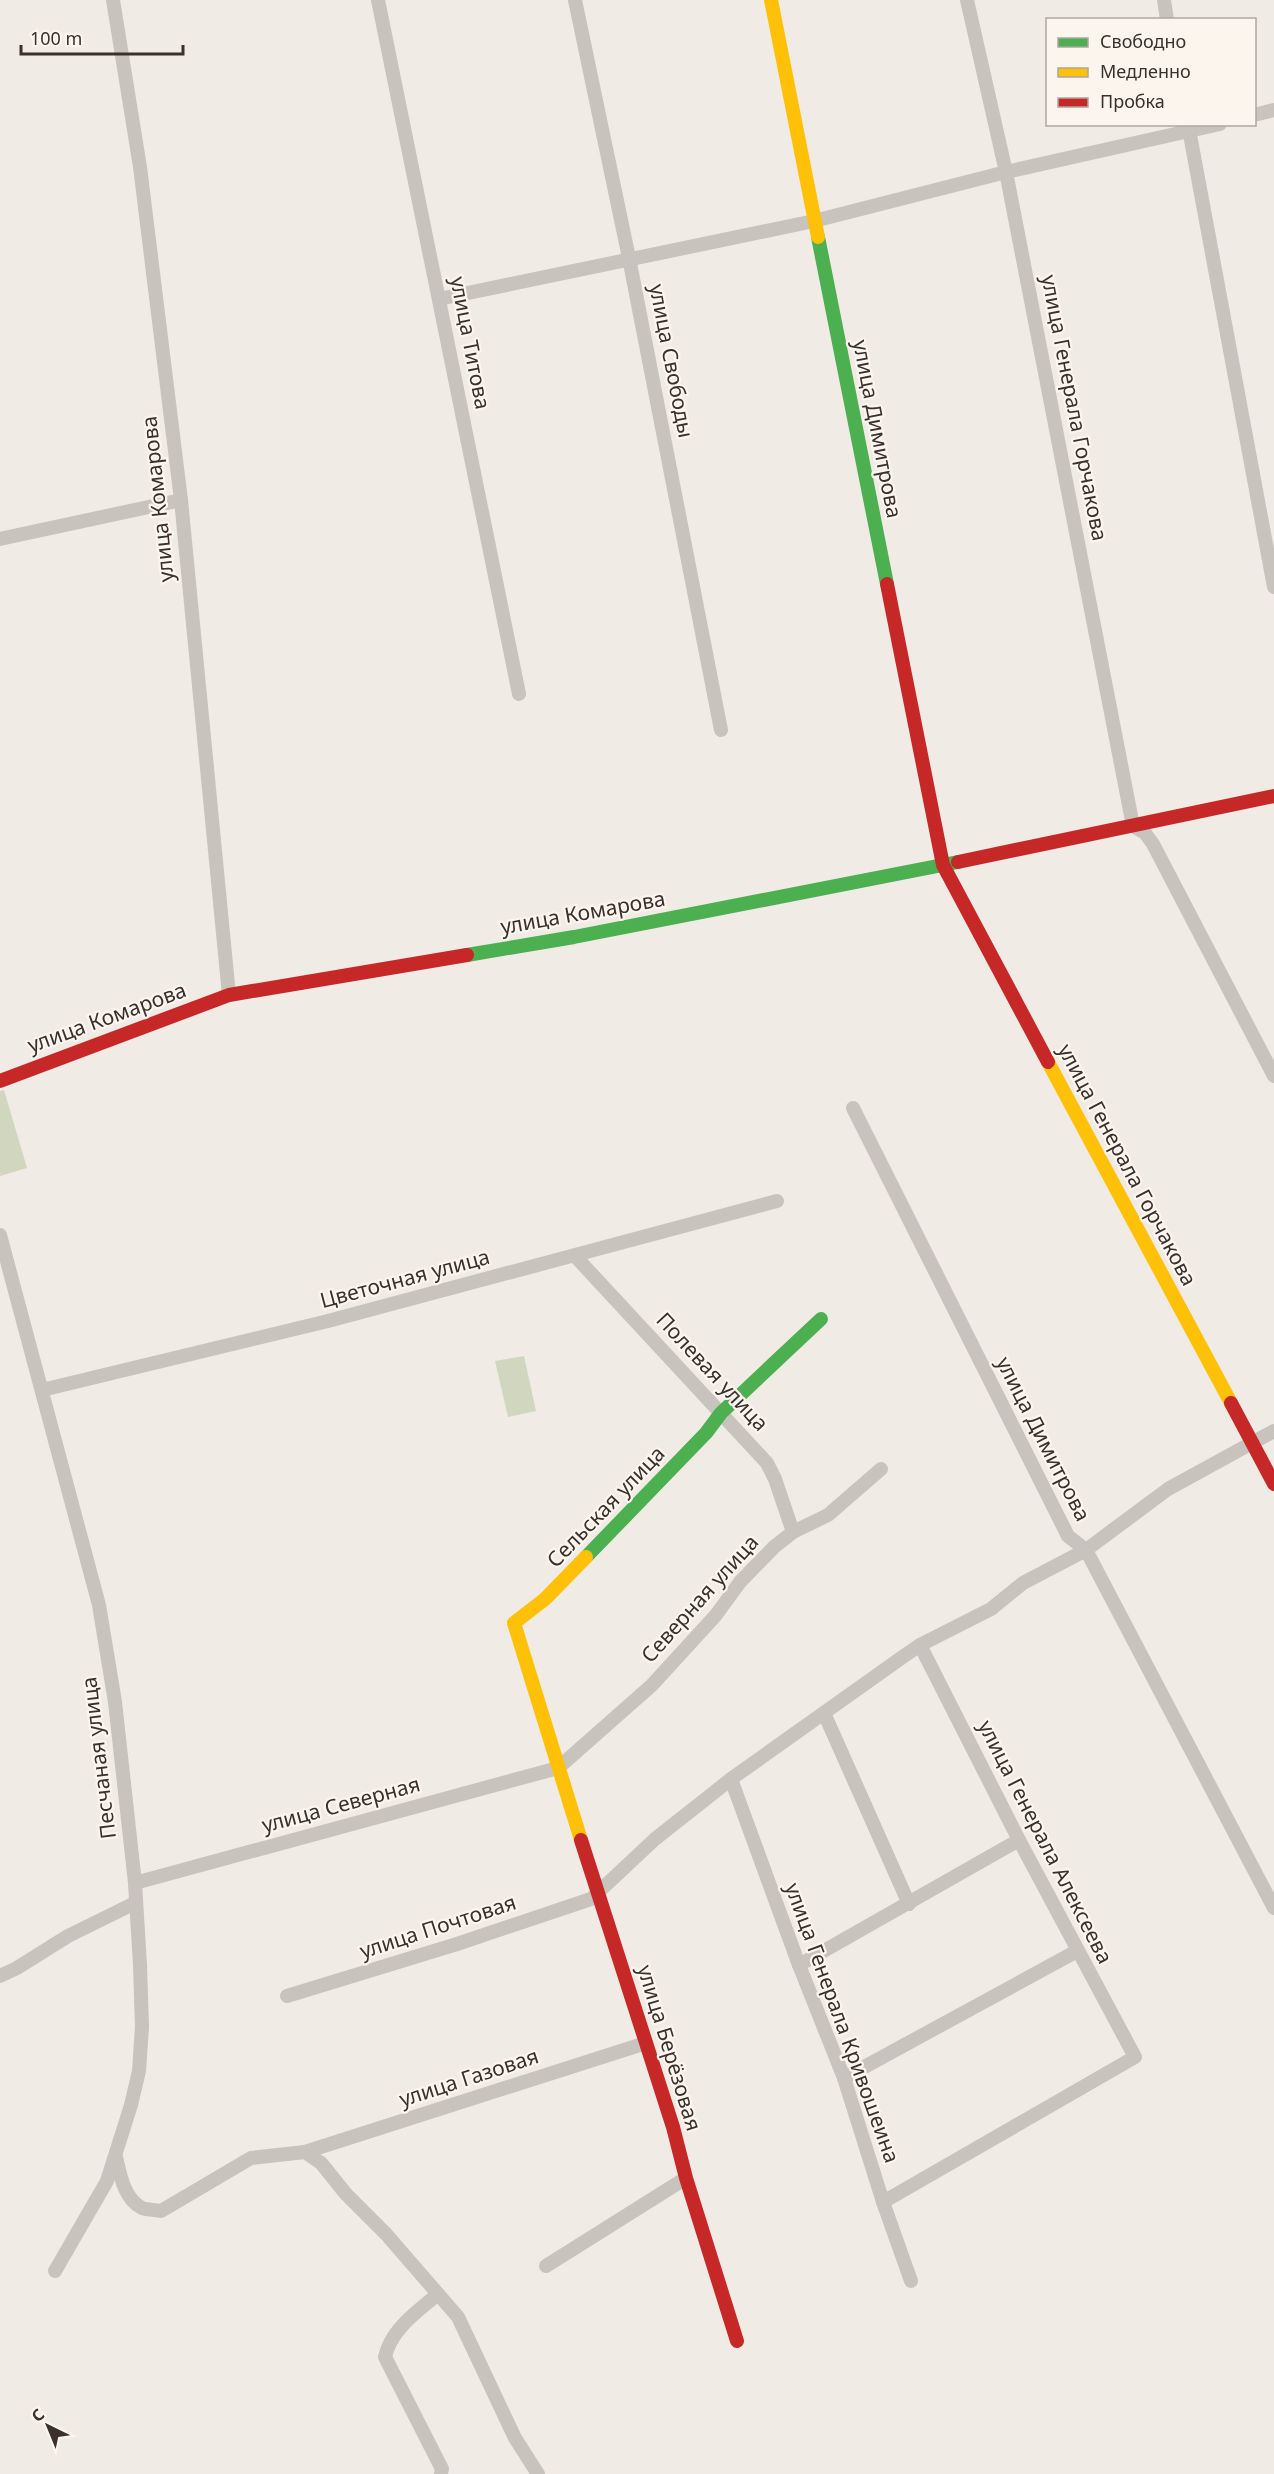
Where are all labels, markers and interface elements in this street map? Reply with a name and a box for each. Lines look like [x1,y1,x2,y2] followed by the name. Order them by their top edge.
[21,18,183,56] scale bar
[1046,18,1256,126] legend
[30,26,82,50] text: 100 m
[1100,29,1186,53] text: Свободно
[1100,59,1191,83] text: Медленно
[1100,89,1165,113] text: Пробка
[1035,272,1115,543] street label: улица Генерала Горчакова
[444,274,498,412] street label: улица Титова
[643,281,701,440] street label: улица Свободы
[847,337,909,520] street label: улица Димитрова
[134,415,180,583] street label: улица Комарова
[498,884,667,940] street label: улица Комарова
[24,975,190,1059] street label: улица Комарова
[1052,1039,1204,1290] street label: улица Генерала Горчакова
[317,1242,493,1314] street label: Цветочная улица
[651,1306,775,1437] street label: Полевая улица
[990,1352,1097,1526] street label: улица Димитрова
[540,1440,670,1573] street label: Сельская улица
[634,1528,764,1668] street label: Северная улица
[74,1675,122,1841] street label: Песчаная улица
[972,1715,1120,1968] street label: улица Генерала Алексеева
[258,1769,423,1839] street label: улица Северная
[779,1879,907,2167] street label: улица Генерала Кривошеина
[356,1888,519,1965] street label: улица Почтовая
[631,1961,709,2134] street label: улица Берёзовая
[395,2041,542,2113] street label: улица Газовая
[18,2396,78,2456] north arrow
[26,2403,49,2427] text: С

